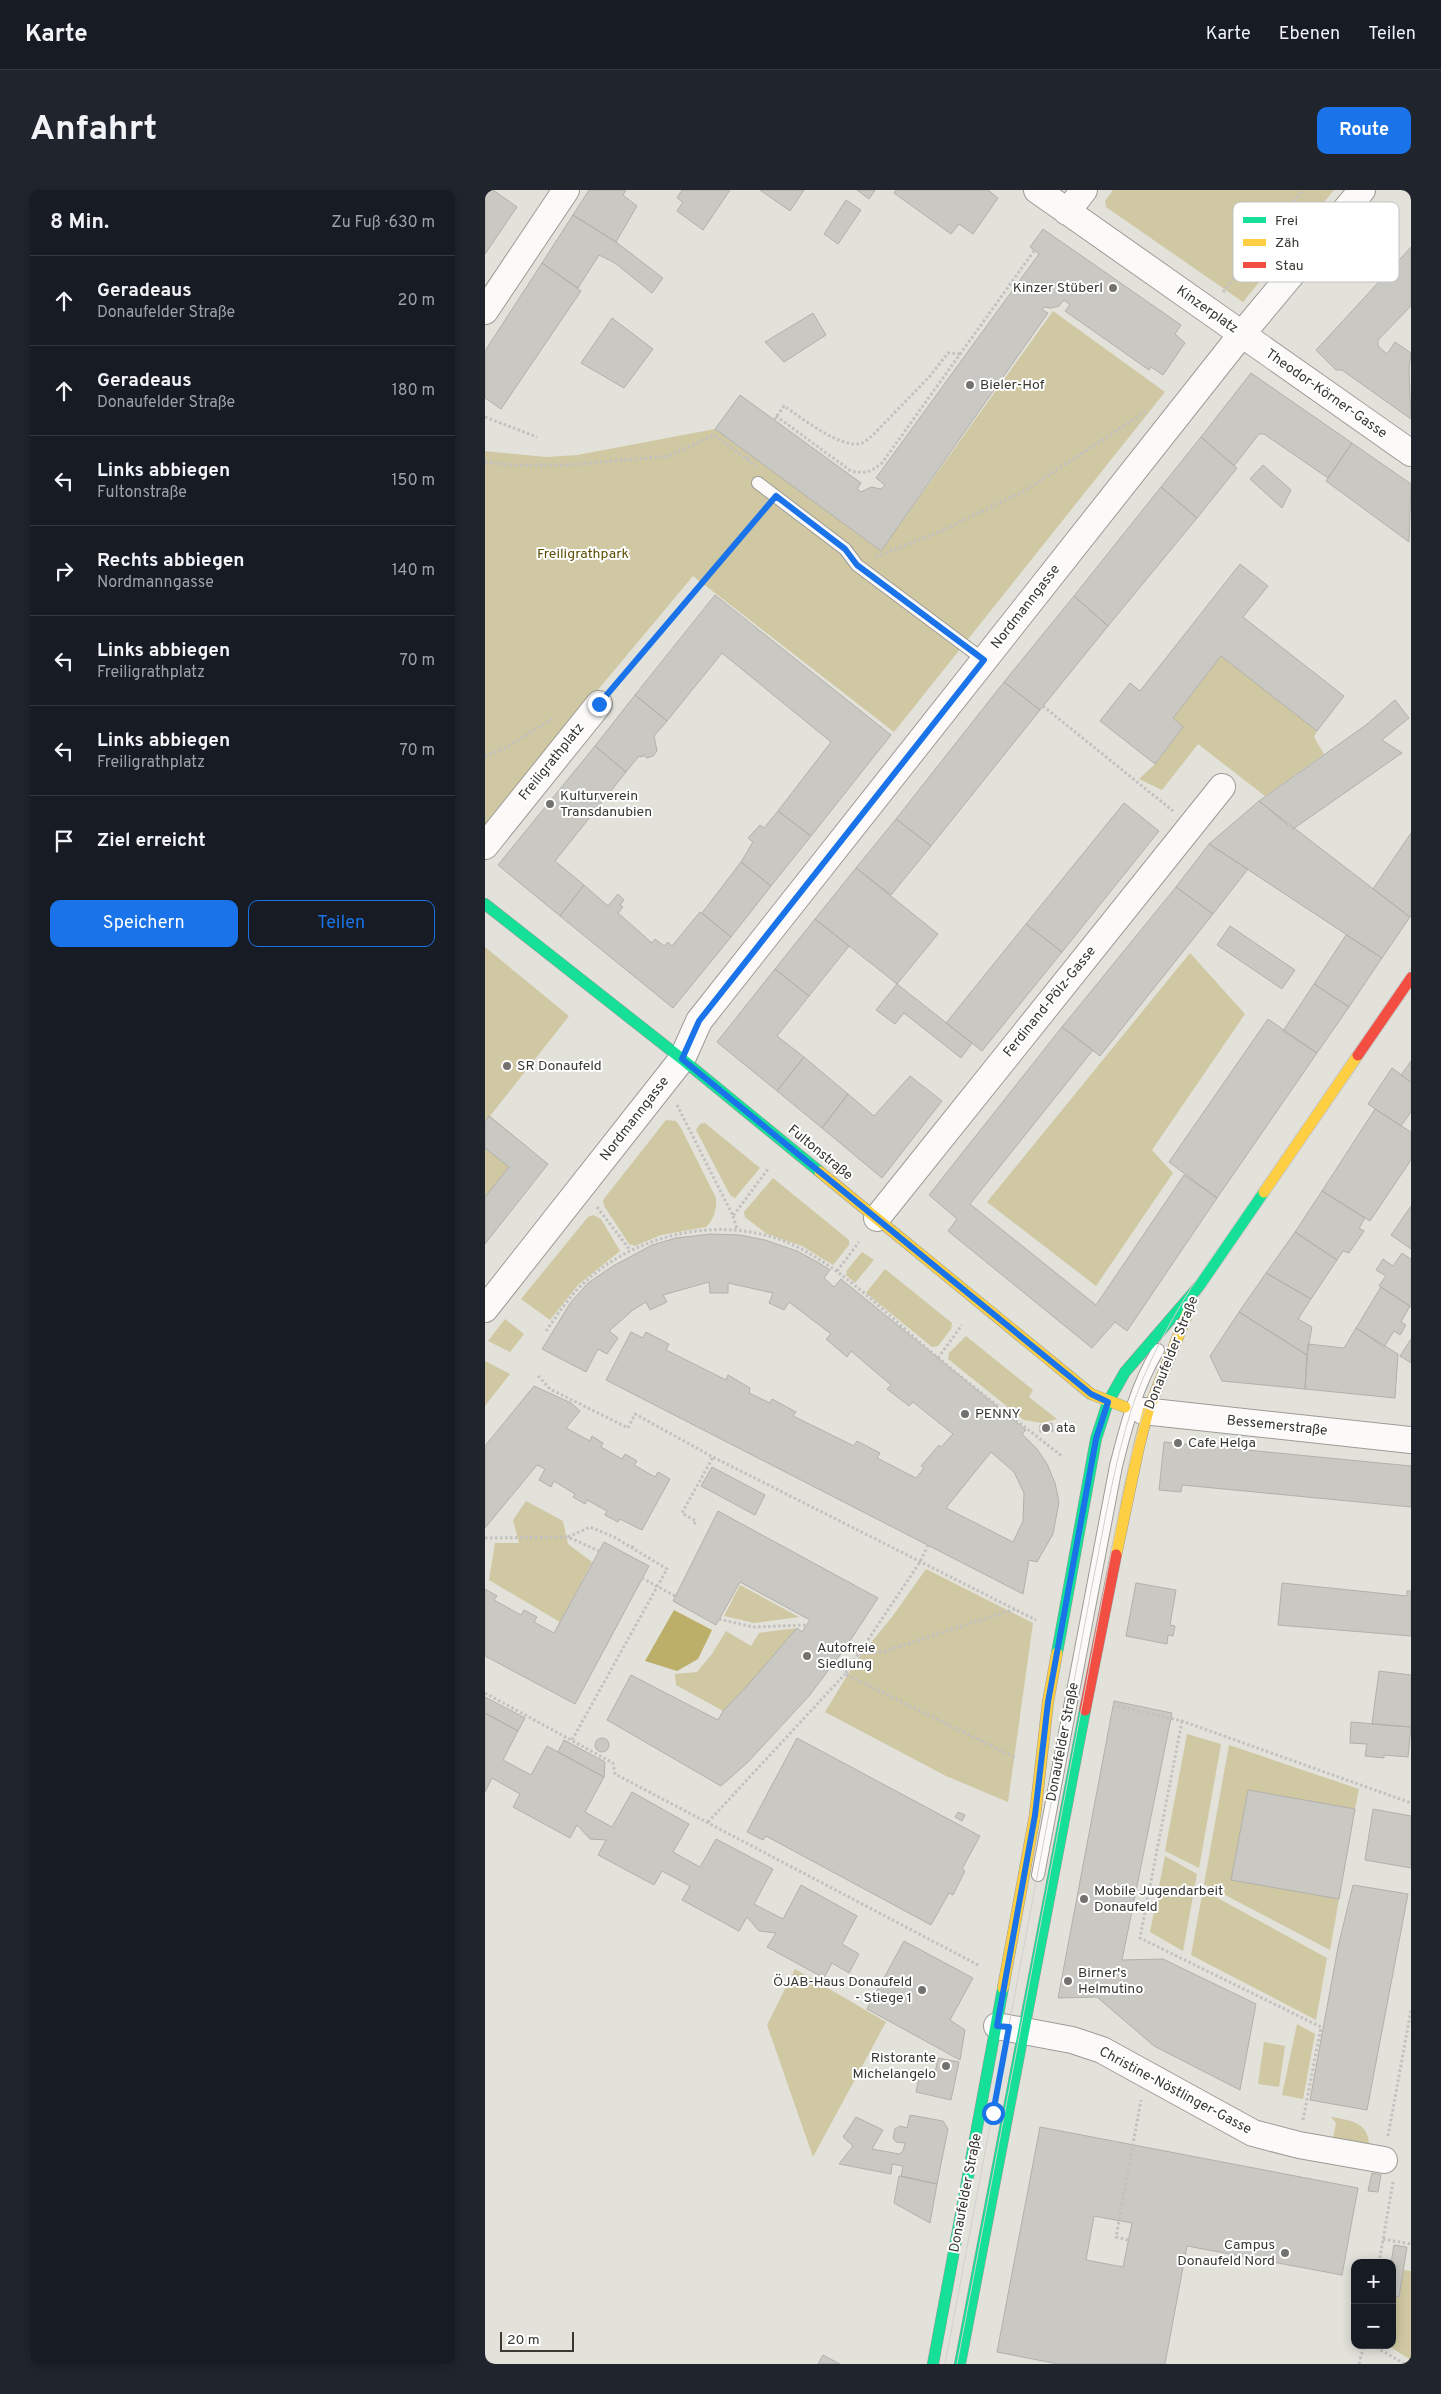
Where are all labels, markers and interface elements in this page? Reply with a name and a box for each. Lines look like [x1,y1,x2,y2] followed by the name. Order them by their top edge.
[25,20,88,50] text: Karte
[1206,23,1251,46] text: Karte
[1279,23,1340,46] text: Ebenen
[1368,23,1416,46] text: Teilen
[1317,107,1411,154] button: Route
[30,108,157,152] text: Anfahrt
[1233,202,1399,282] legend
[50,209,109,236] text: 8 Min.
[331,213,435,233] text: Zu Fuß · 630 m
[1275,213,1298,230] text: Frei
[1275,235,1299,252] text: Zäh
[1275,258,1304,275] text: Stau
[97,279,192,303] text: Geradeaus
[1013,280,1103,297] place label: Kinzer Stüberl
[1107,282,1119,294] marker: Kinzer Stüberl
[1173,282,1241,338] street label: Kinzerplatz
[50,287,78,315] icon: ahead
[398,291,435,311] text: 20 m
[97,303,235,323] text: Donaufelder Straße
[1262,346,1390,442] street label: Theodor-Körner-Gasse
[97,369,192,393] text: Geradeaus
[50,377,78,405] icon: ahead
[980,377,1045,394] place label: Bieler-Hof
[964,379,976,391] marker: Bieler-Hof
[392,381,435,401] text: 180 m
[97,393,235,413] text: Donaufelder Straße
[97,459,230,483] text: Links abbiegen
[50,467,78,495] icon: left
[392,471,435,491] text: 150 m
[97,483,187,503] text: Fultonstraße
[537,546,629,563] park label: Freiligrathpark
[97,549,245,573] text: Rechts abbiegen
[50,557,78,585] icon: right
[392,561,435,581] text: 140 m
[988,562,1064,652] street label: Nordmanngasse
[97,573,214,593] text: Nordmanngasse
[97,639,230,663] text: Links abbiegen
[50,647,78,675] icon: left
[400,651,435,671] text: 70 m
[97,663,205,683] text: Freiligrathplatz
[588,693,611,716] route end
[516,720,588,804] street label: Freiligrathplatz
[97,729,230,753] text: Links abbiegen
[50,737,78,765] icon: left
[400,741,435,761] text: 70 m
[97,753,205,773] text: Freiligrathplatz
[560,788,652,821] place label: Kulturverein Transdanubien
[544,798,556,810] marker: Kulturverein Transdanubien
[50,827,78,855] icon: arrive
[97,829,206,853] text: Ziel erreicht
[50,900,238,947] button: Speichern
[248,900,435,947] button: Teilen
[1000,943,1100,1061] street label: Ferdinand-Pölz-Gasse
[517,1058,602,1075] place label: SR Donaufeld
[501,1060,513,1072] marker: SR Donaufeld
[597,1074,673,1164] street label: Nordmanngasse
[784,1122,856,1184] street label: Fultonstraße
[1141,1294,1203,1412] street label: Donaufelder Straße
[975,1406,1021,1423] place label: PENNY
[959,1408,971,1420] marker: PENNY
[1226,1412,1328,1440] street label: Bessemerstraße
[1056,1420,1076,1437] place label: ata
[1040,1422,1052,1434] marker: ata
[1188,1435,1256,1452] place label: Cafe Helga
[1172,1437,1184,1449] marker: Cafe Helga
[817,1640,876,1673] place label: Autofreie Siedlung
[801,1650,813,1662] marker: Autofreie Siedlung
[1043,1681,1083,1803] street label: Donaufelder Straße
[1094,1883,1223,1916] place label: Mobile Jugendarbeit Donaufeld
[1078,1893,1090,1905] marker: Mobile Jugendarbeit Donaufeld
[1078,1965,1143,1998] place label: Birner's Helmutino
[773,1973,912,2007] place label: ÖJAB-Haus Donaufeld - Stiege 1
[1062,1975,1074,1987] marker: Birner's Helmutino
[916,1984,928,1996] marker: ÖJAB-Haus Donaufeld - Stiege 1
[1096,2044,1254,2138] street label: Christine-Nöstlinger-Gasse
[852,2050,936,2083] place label: Ristorante Michelangelo
[940,2060,952,2072] marker: Ristorante Michelangelo
[982,2102,1005,2125] route start
[946,2132,986,2254] street label: Donaufelder Straße
[1177,2237,1275,2270] place label: Campus Donaufeld Nord
[1279,2247,1291,2259] marker: Campus Donaufeld Nord
[1351,2259,1396,2349] map controls
[1351,2259,1396,2304] button: +
[1351,2304,1396,2349] button: −
[500,2329,574,2352] scale bar
[507,2332,540,2349] text: 20 m

